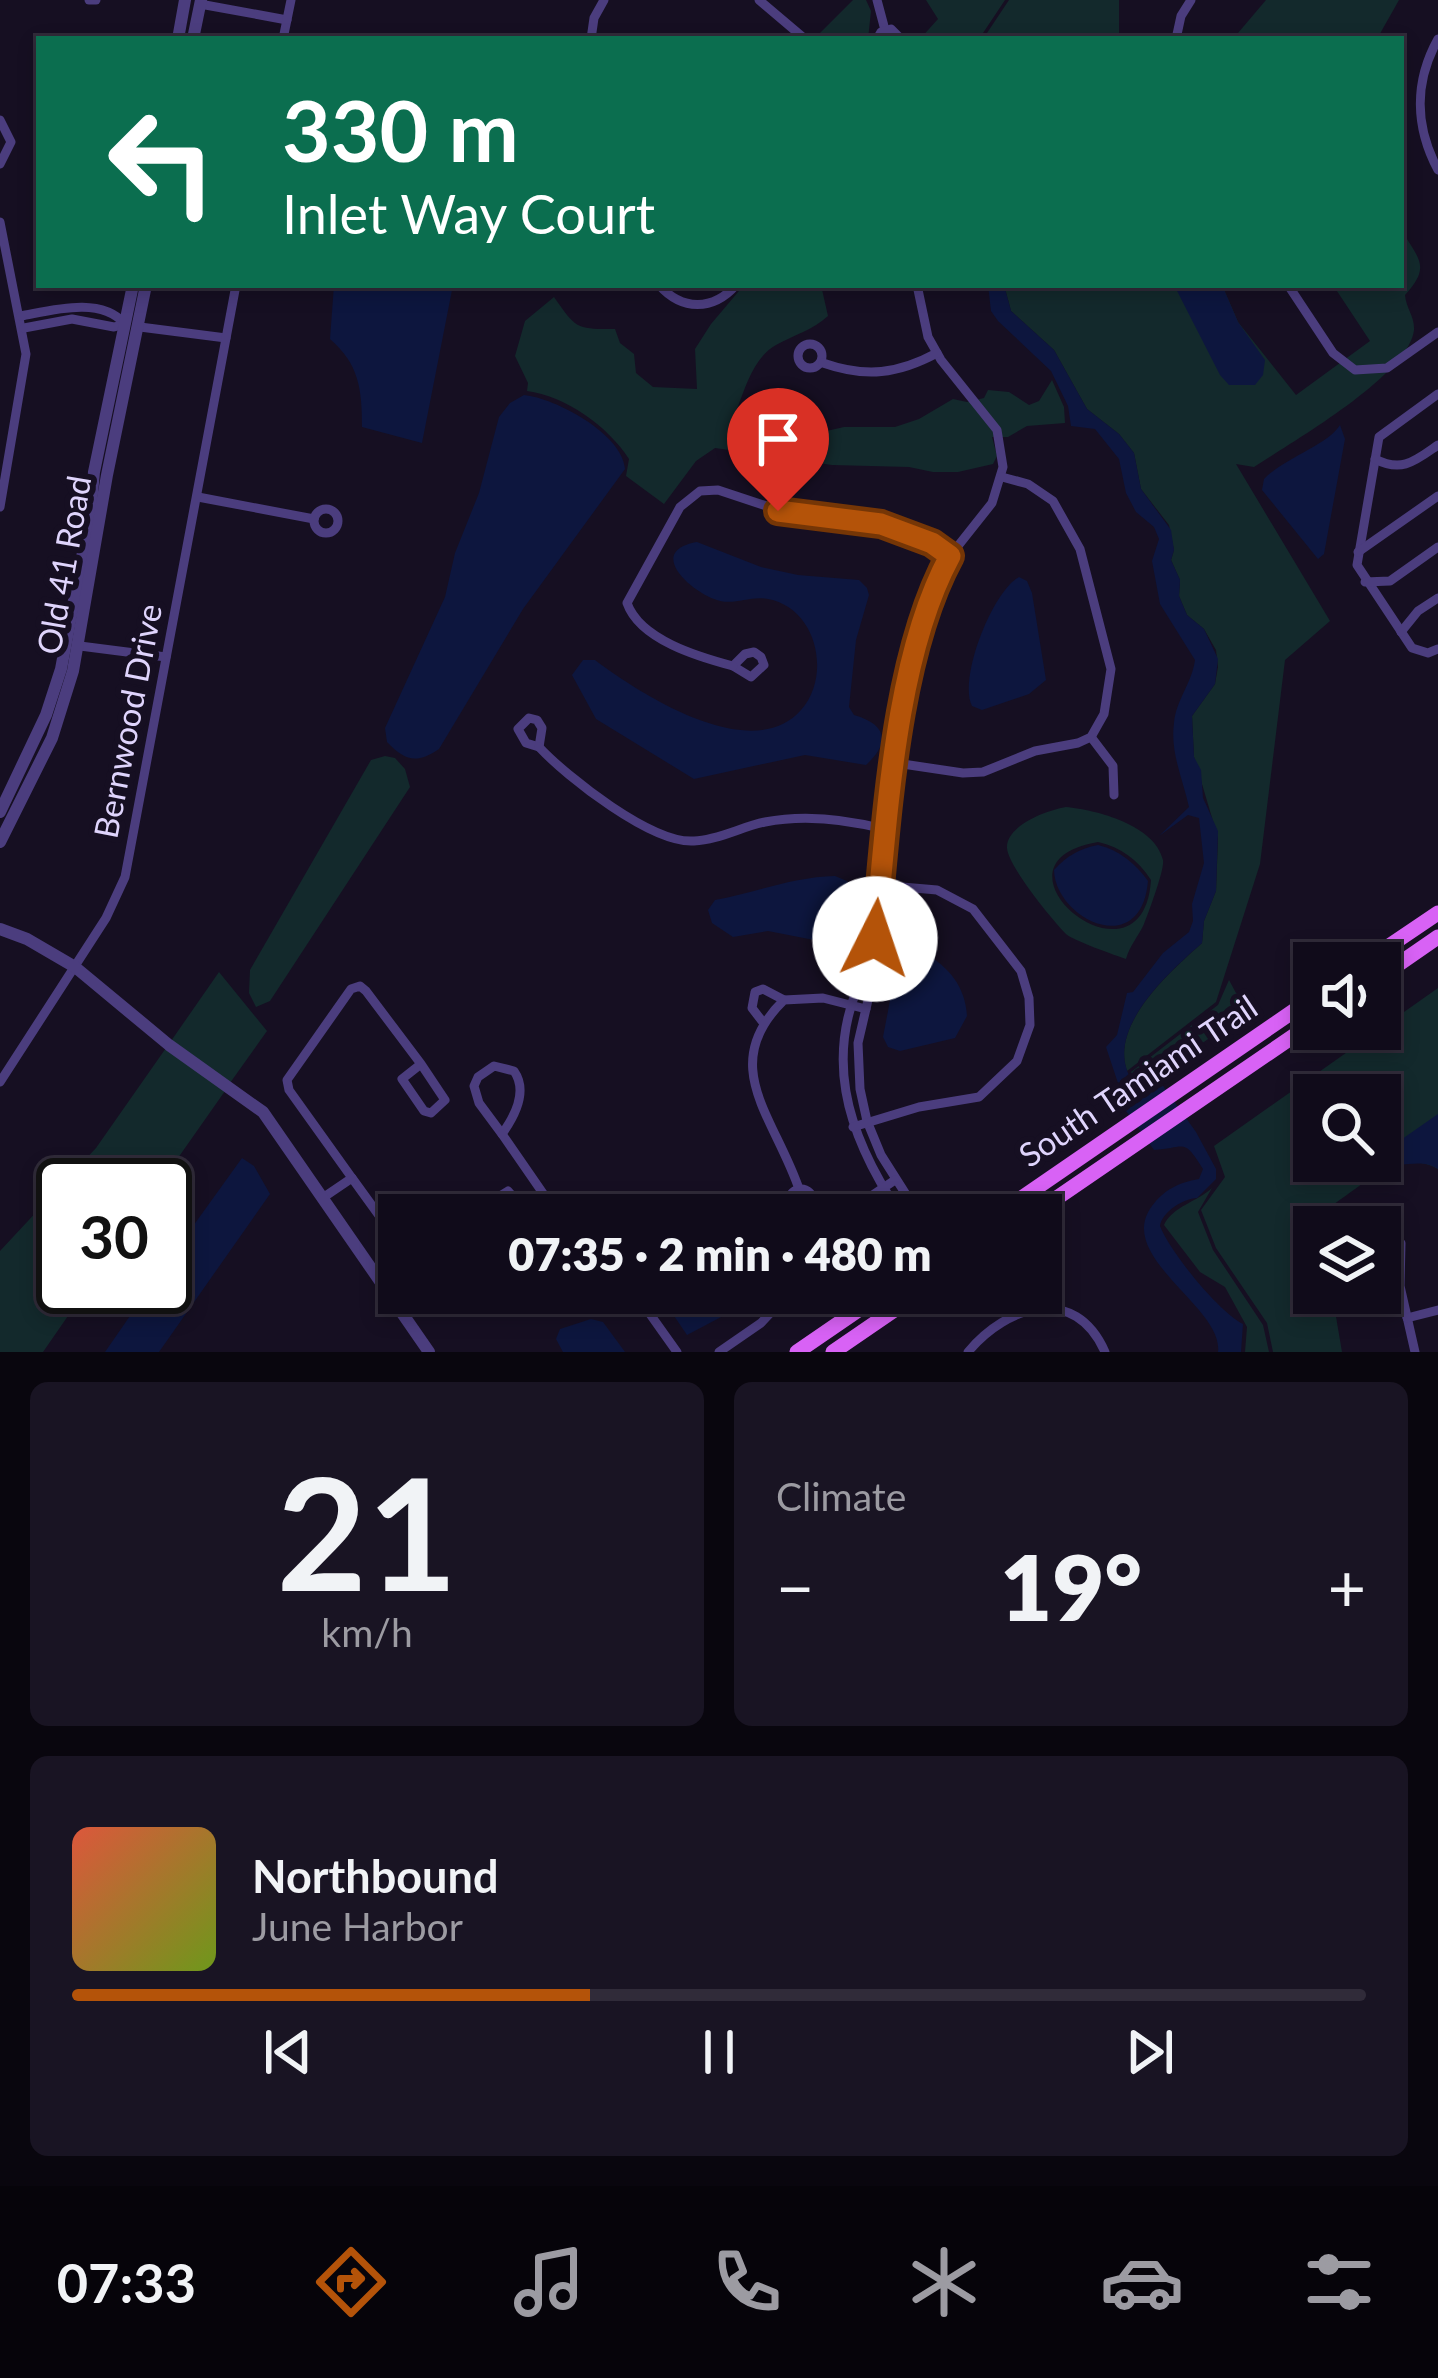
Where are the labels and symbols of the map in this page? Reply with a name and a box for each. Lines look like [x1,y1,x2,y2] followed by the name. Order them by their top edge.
[727,388,829,511] pin
[28,472,98,657] street label: Old 41 Road
[85,600,169,841] street label: Bernwood Drive
[812,876,938,1002] position arrow
[1011,986,1264,1175] street label: South Tamiami Trail
[36,1158,192,1314] speed limit sign: 30

